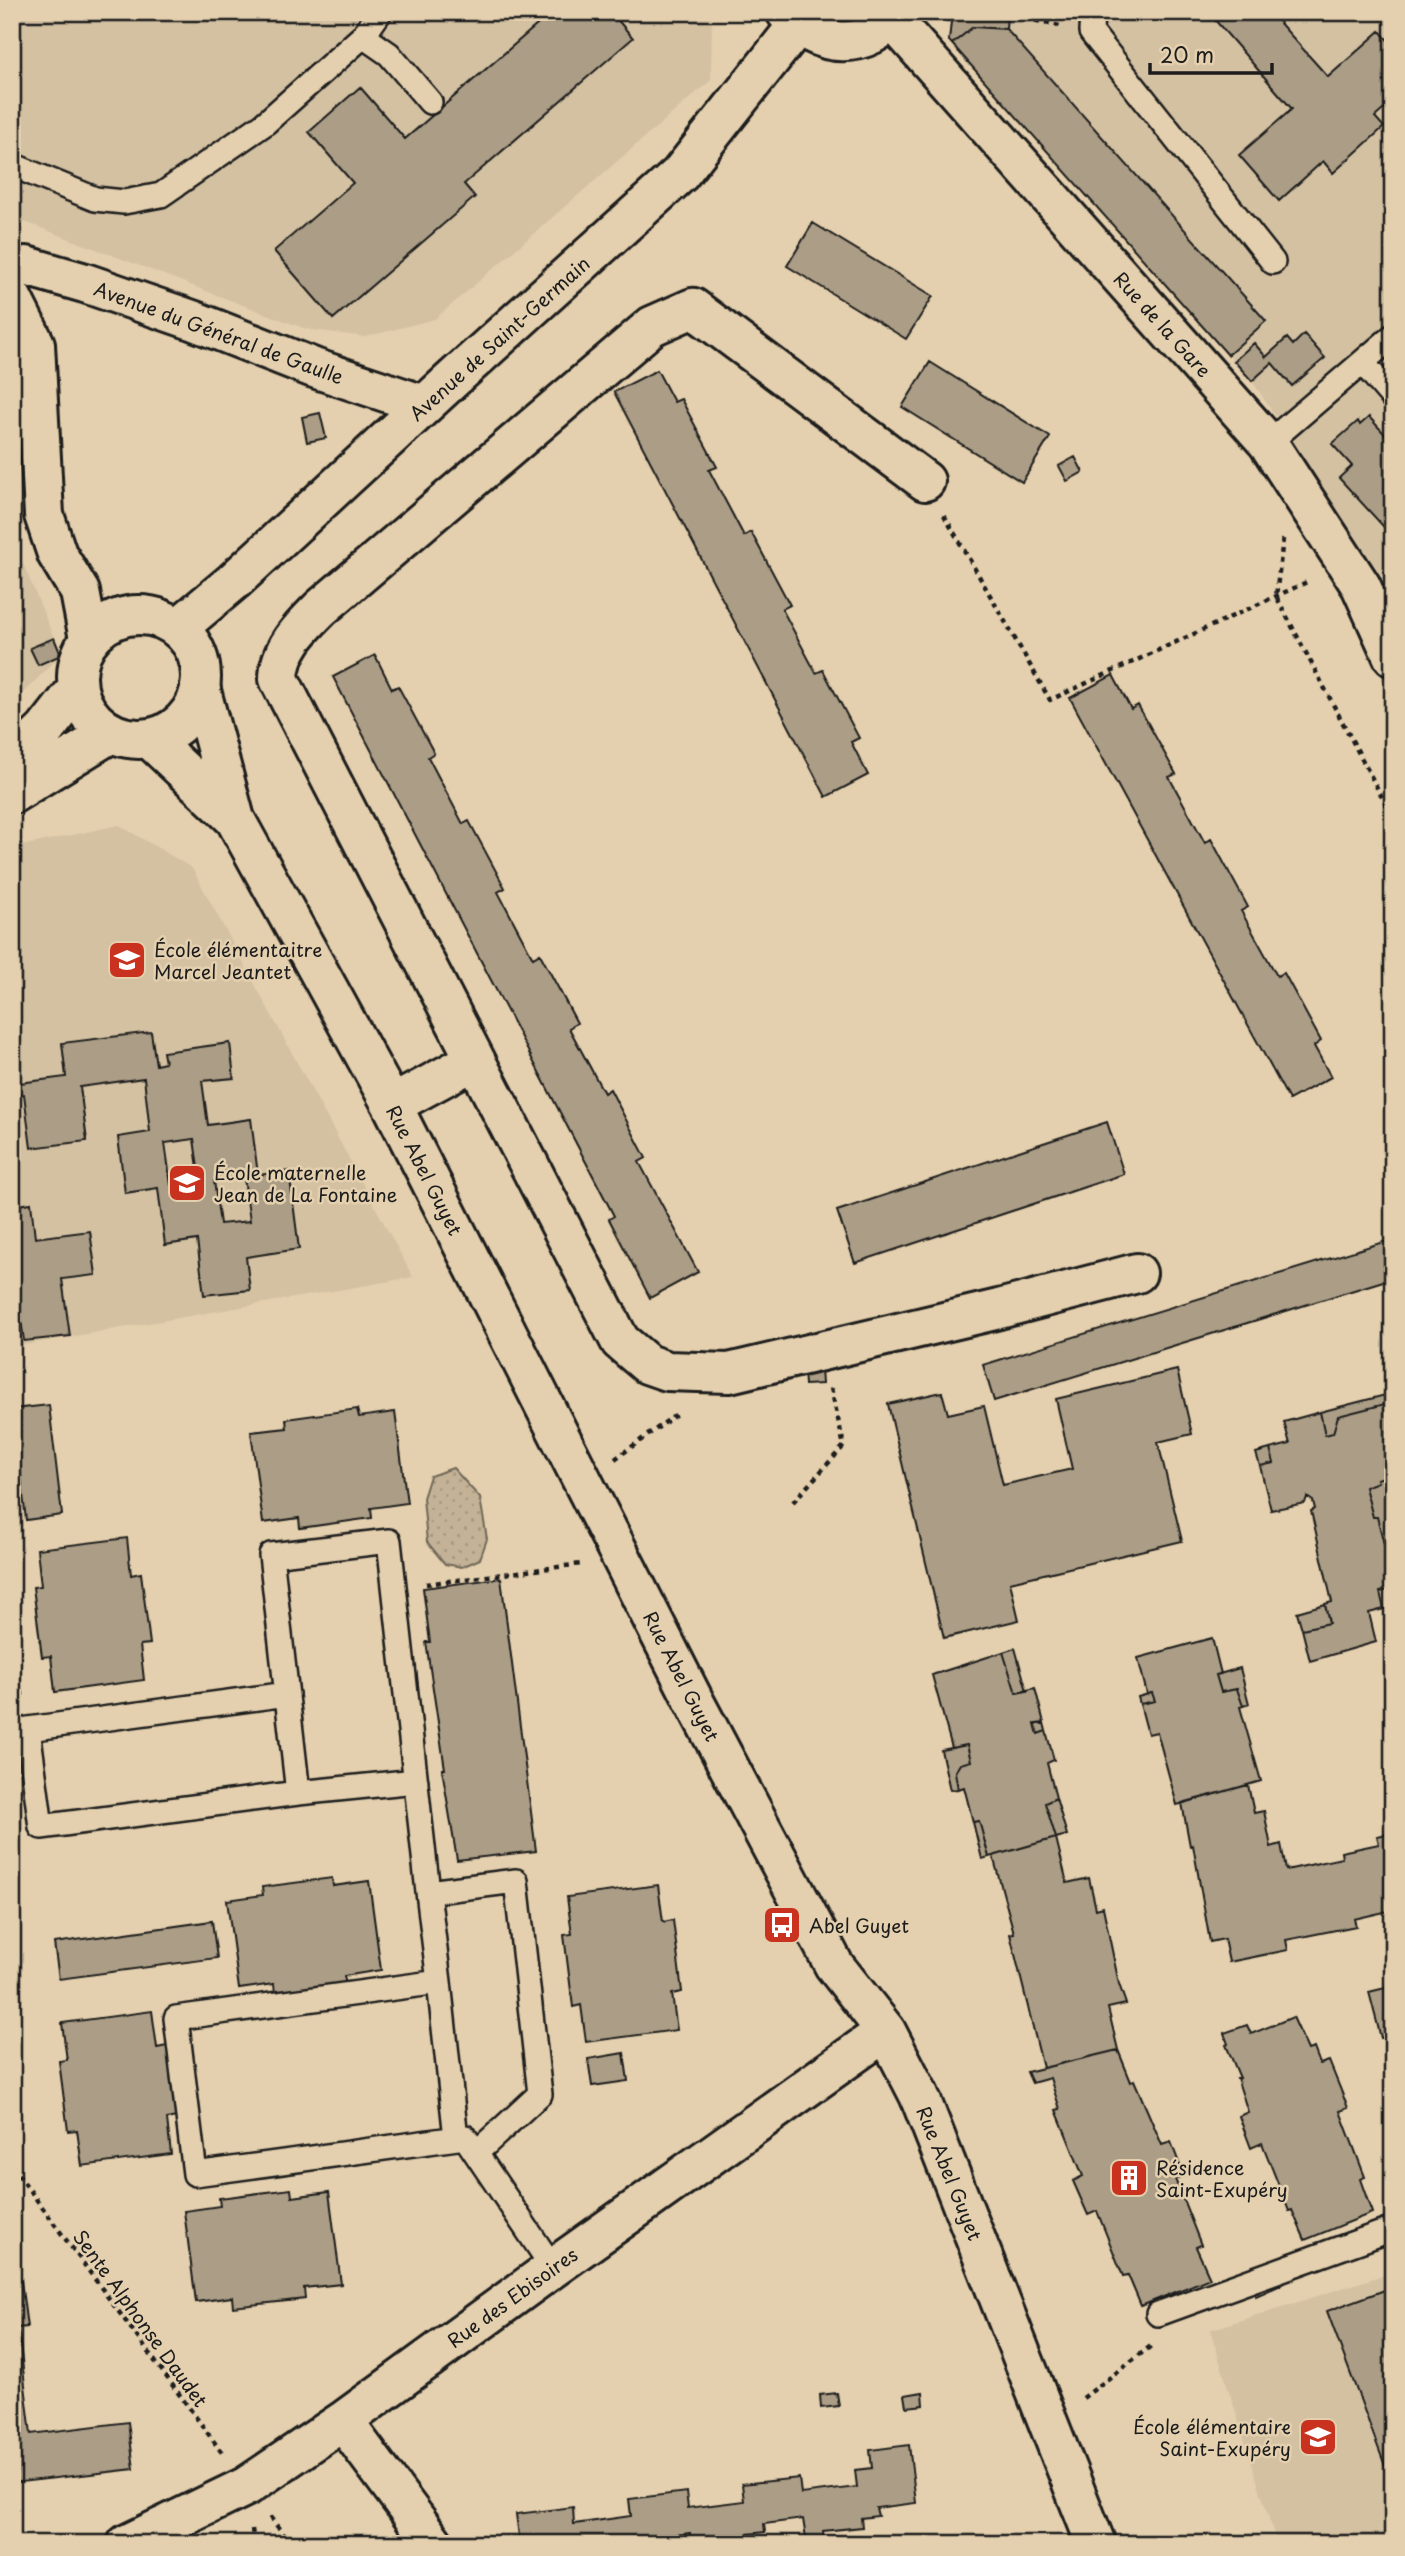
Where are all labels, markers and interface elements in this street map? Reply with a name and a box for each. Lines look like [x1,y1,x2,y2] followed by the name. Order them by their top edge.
[1150,32,1272,76] scale bar
[1160,38,1214,70] text: 20 m
[403,249,595,427] street label: Avenue de Saint-Germain
[1108,265,1218,383] street label: Rue de la Gare
[90,274,348,390] street label: Avenue du Général de Gaulle
[154,935,322,985] place label: École élémentaitre Marcel Jeantet
[106,939,148,981] school or university icon: École élémentaitre Marcel Jeantet
[380,1100,470,1240] street label: Rue Abel Guyet
[214,1158,397,1208] place label: École maternelle Jean de La Fontaine
[166,1162,208,1204] school or university icon: École maternelle Jean de La Fontaine
[637,1606,727,1746] street label: Rue Abel Guyet
[761,1904,803,1946] bus stop icon: Abel Guyet
[809,1911,909,1939] place label: Abel Guyet
[910,2102,990,2245] street label: Rue Abel Guyet
[1156,2153,1288,2203] place label: Résidence Saint-Exupéry
[1108,2157,1150,2199] building icon: Résidence Saint-Exupéry
[67,2224,215,2413] street label: Sente Alphonse Daudet
[441,2240,583,2354] street label: Rue des Ebisoires
[1133,2412,1291,2462] place label: École élémentaire Saint-Exupéry
[1297,2416,1339,2458] school or university icon: École élémentaire Saint-Exupéry

